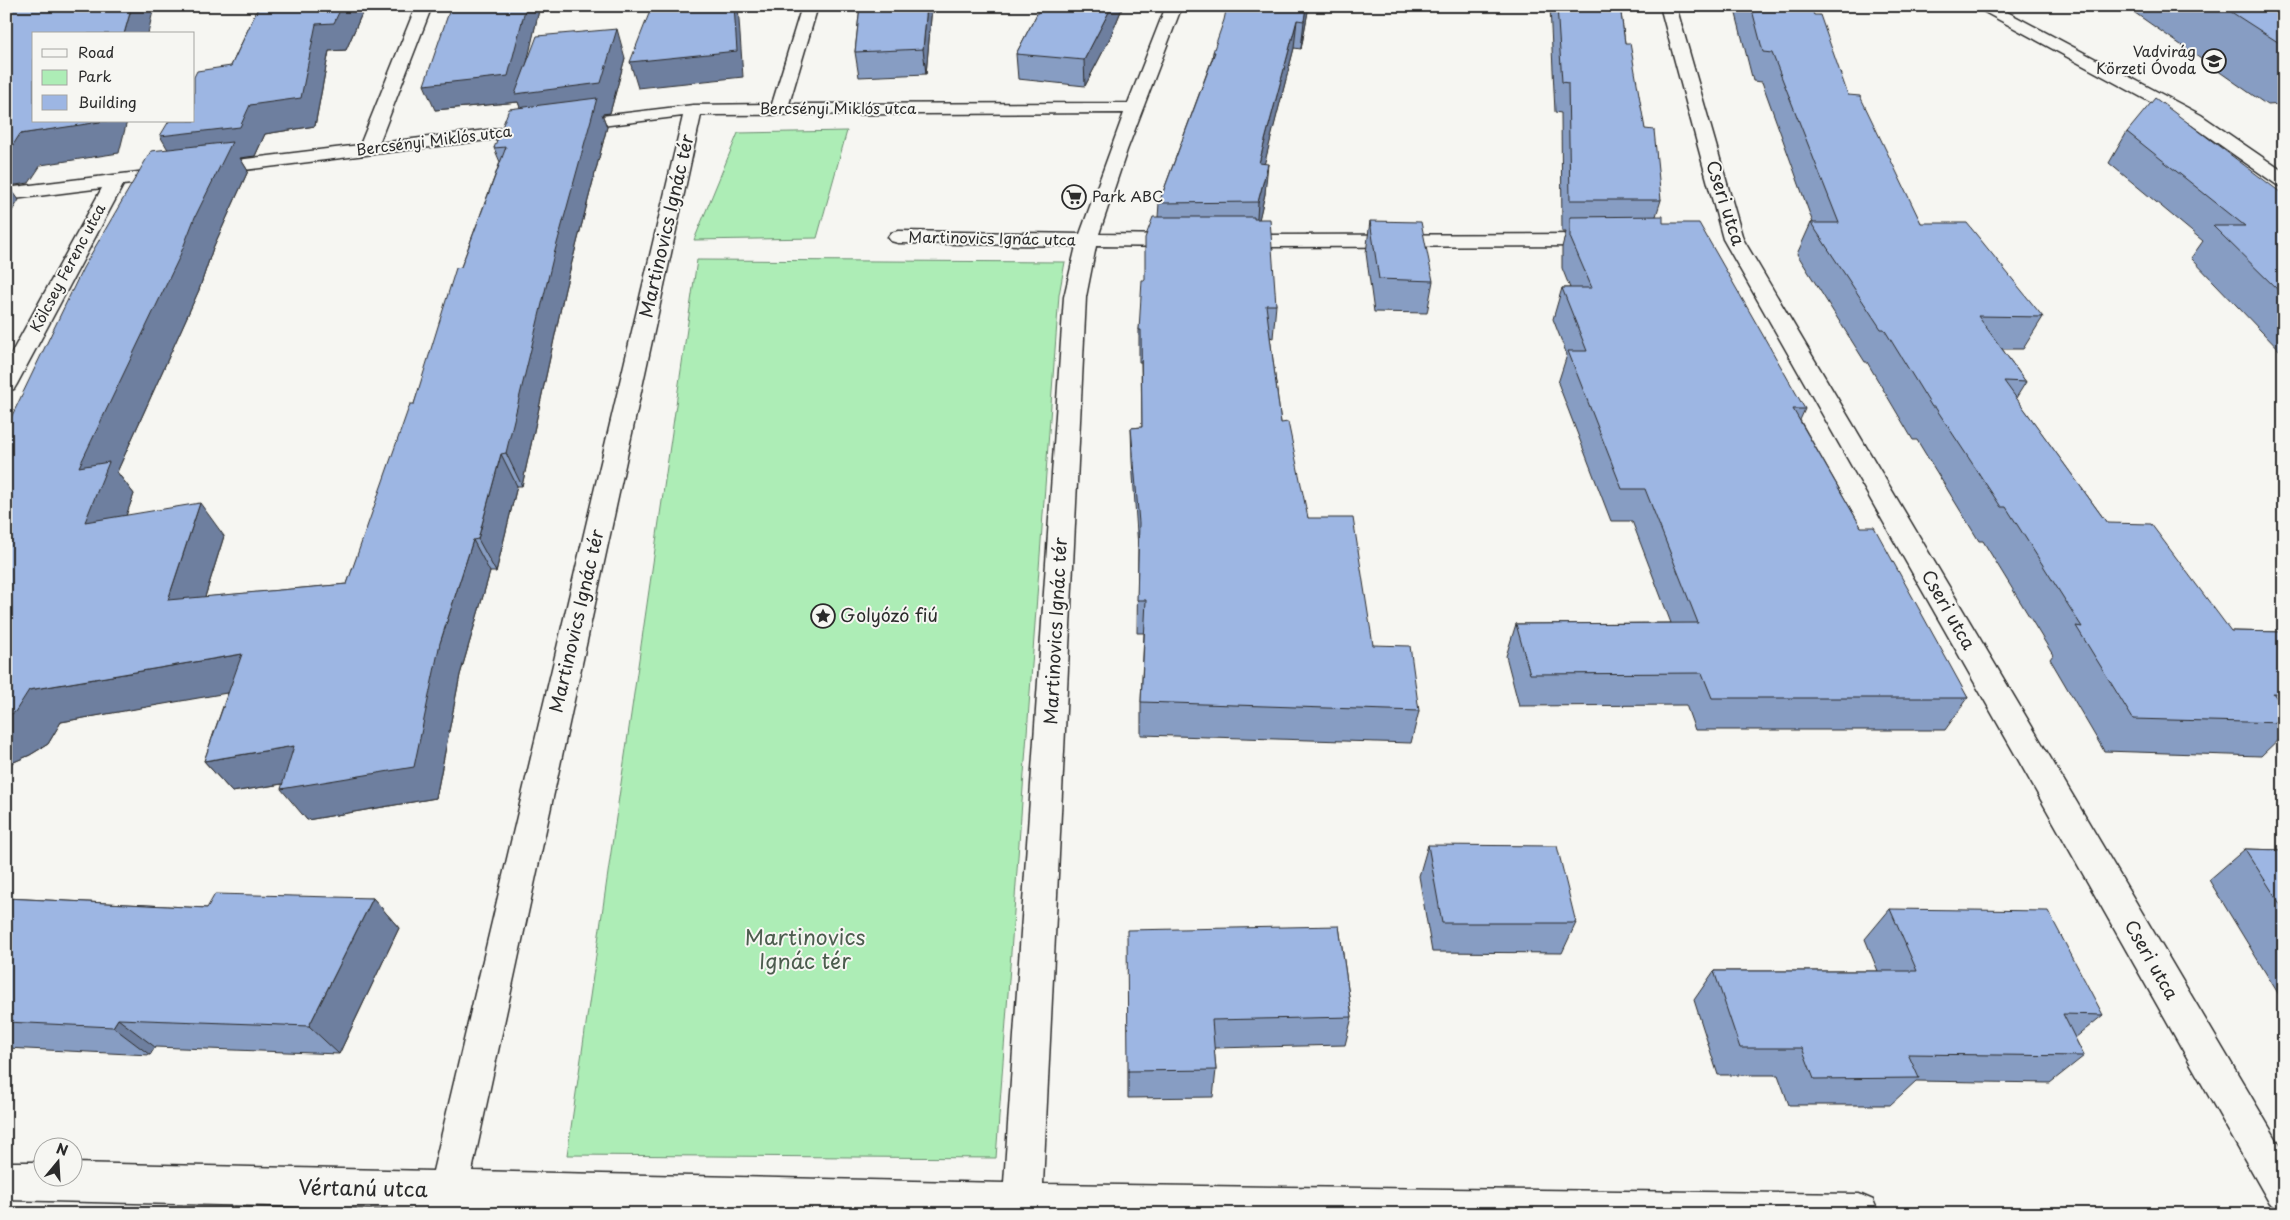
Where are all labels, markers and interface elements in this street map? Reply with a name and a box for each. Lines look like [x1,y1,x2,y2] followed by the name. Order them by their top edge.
[32,32,195,122] legend
[2096,39,2197,79] place label: Vadvirág Körzeti Óvoda
[78,40,114,63] text: Road
[2201,48,2227,74] school or university icon: Vadvirág Körzeti Óvoda
[78,64,112,87] text: Park
[78,90,137,113] text: Building
[760,96,917,119] street label: Bercsényi Miklós utca
[355,118,514,160] street label: Bercsényi Miklós utca
[631,131,700,320] street label: Martinovics Ignác tér
[1700,156,1753,249] street label: Cseri utca
[1061,184,1087,210] supermarket icon: Park ABC
[1092,184,1163,207] place label: Park ABC
[23,198,111,336] street label: Kölcsey Ferenc utca
[908,225,1076,250] street label: Martinovics Ignác utca
[541,526,610,715] street label: Martinovics Ignác tér
[1036,536,1073,725] street label: Martinovics Ignác tér
[1916,564,1983,655] street label: Cseri utca
[840,601,938,628] place label: Golyózó fiú
[810,603,836,629] place icon: Golyózó fiú
[2119,914,2186,1005] street label: Cseri utca
[745,920,865,976] park label: Martinovics Ignác tér
[54,1137,71,1161] text: N
[32,1138,82,1188] north arrow
[298,1170,428,1204] street label: Vértanú utca

